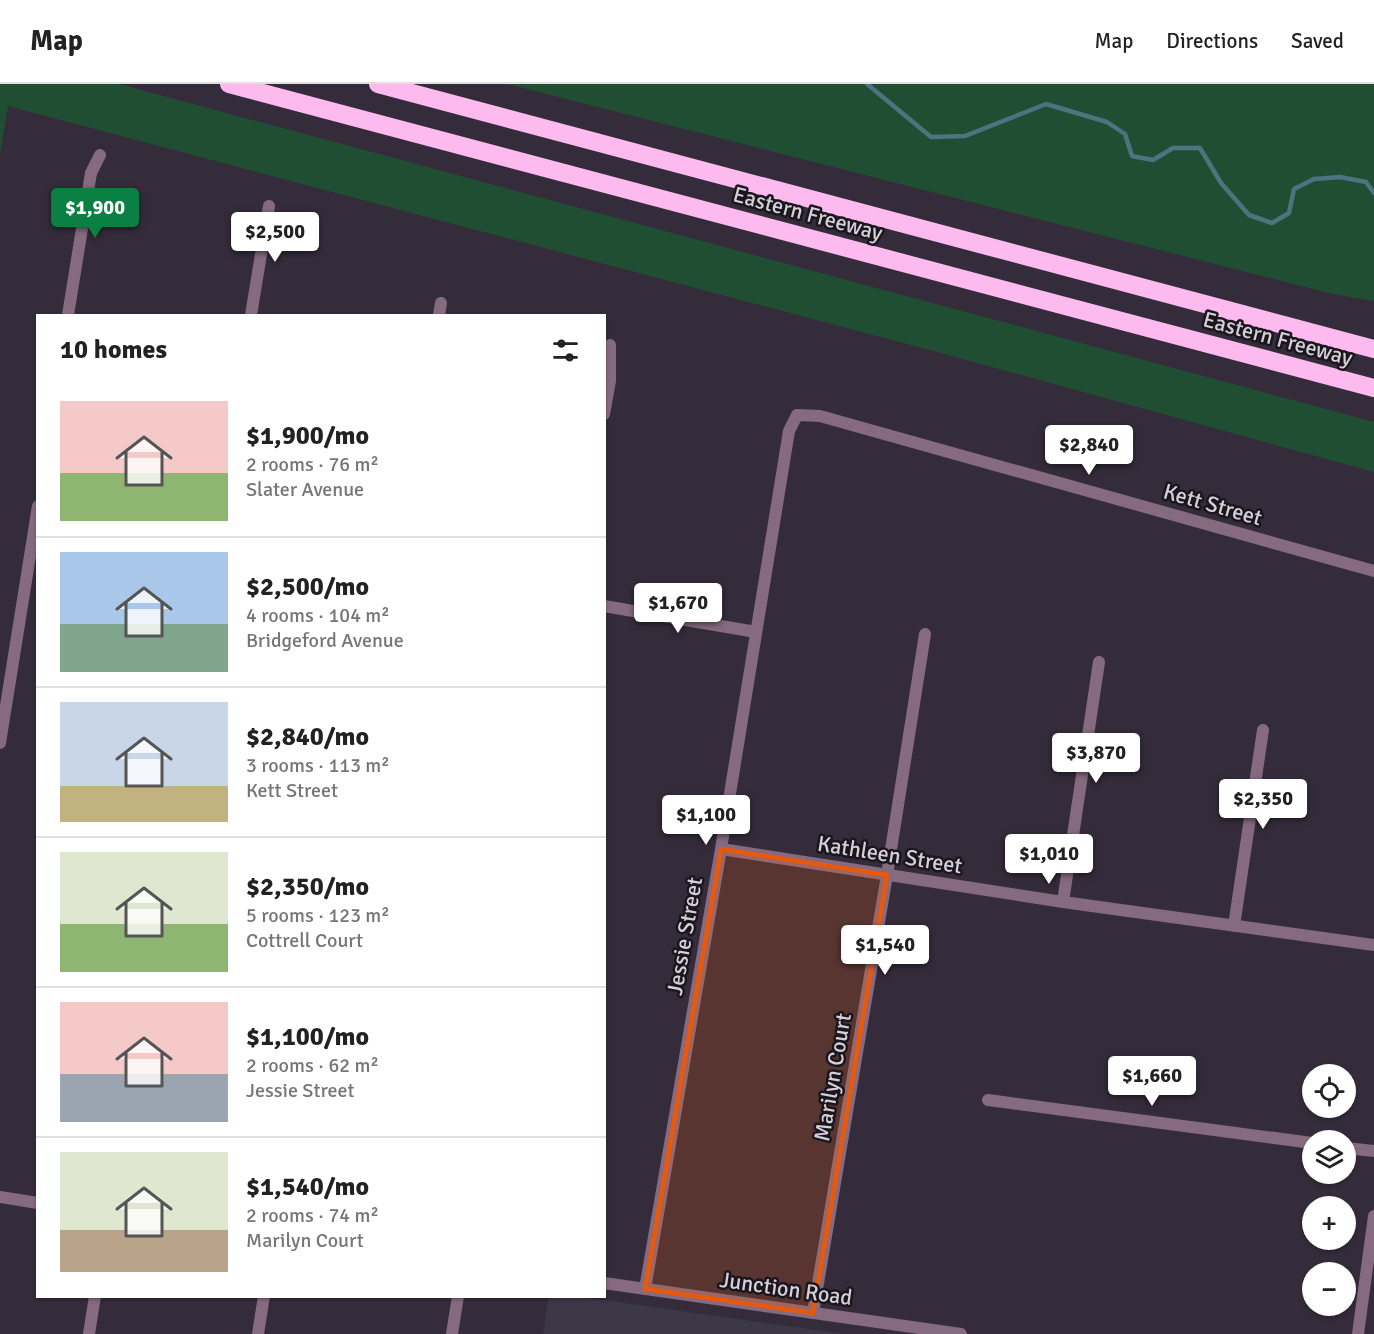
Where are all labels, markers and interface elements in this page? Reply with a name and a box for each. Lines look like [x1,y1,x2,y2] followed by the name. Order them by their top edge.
[30,24,83,58] text: Map
[1095,28,1133,54] text: Map
[1166,28,1258,54] text: Directions
[1291,28,1344,54] text: Saved
[730,181,886,247] street label: Eastern Freeway
[46,188,144,239] pin: $1,900
[65,195,125,220] text: $1,900
[226,212,324,263] pin: $2,500
[245,219,305,244] text: $2,500
[1200,306,1356,372] street label: Eastern Freeway
[60,334,167,366] text: 10 homes
[549,334,582,367] icon: filters
[246,420,369,452] text: $1,900/mo
[108,425,180,497] icon: home
[1040,425,1138,476] pin: $2,840
[1059,432,1119,457] text: $2,840
[246,452,379,477] text: 2 rooms · 76 m²
[246,477,364,502] text: Slater Avenue
[1160,478,1266,532] street label: Kett Street
[246,571,369,603] text: $2,500/mo
[108,576,180,648] icon: home
[629,583,727,634] pin: $1,670
[648,590,708,615] text: $1,670
[246,603,390,628] text: 4 rooms · 104 m²
[246,628,404,653] text: Bridgeford Avenue
[246,721,369,753] text: $2,840/mo
[108,726,180,798] icon: home
[1047,733,1145,784] pin: $3,870
[1066,740,1126,765] text: $3,870
[246,753,390,778] text: 3 rooms · 113 m²
[246,778,338,803] text: Kett Street
[1214,779,1312,830] pin: $2,350
[1233,786,1293,811] text: $2,350
[657,795,755,846] pin: $1,100
[676,802,736,827] text: $1,100
[816,830,964,879] street label: Kathleen Street
[1000,834,1098,885] pin: $1,010
[1019,841,1079,866] text: $1,010
[246,871,369,903] text: $2,350/mo
[661,875,708,997] street label: Jessie Street
[108,876,180,948] icon: home
[246,903,390,928] text: 5 rooms · 123 m²
[836,925,934,976] pin: $1,540
[246,928,363,953] text: Cottrell Court
[855,932,915,957] text: $1,540
[808,1011,857,1143] street label: Marilyn Court
[246,1021,369,1053] text: $1,100/mo
[108,1026,180,1098] icon: home
[246,1053,379,1078] text: 2 rooms · 62 m²
[1103,1056,1201,1107] pin: $1,660
[1122,1063,1182,1088] text: $1,660
[1302,1064,1356,1316] map controls
[1302,1064,1356,1118] button: locate
[246,1078,354,1103] text: Jessie Street
[1302,1130,1356,1184] button: layers
[246,1171,369,1203] text: $1,540/mo
[108,1176,180,1248] icon: home
[1302,1196,1356,1250] button: +
[246,1203,379,1228] text: 2 rooms · 74 m²
[246,1228,364,1253] text: Marilyn Court
[1302,1262,1356,1316] button: −
[718,1266,854,1311] street label: Junction Road

